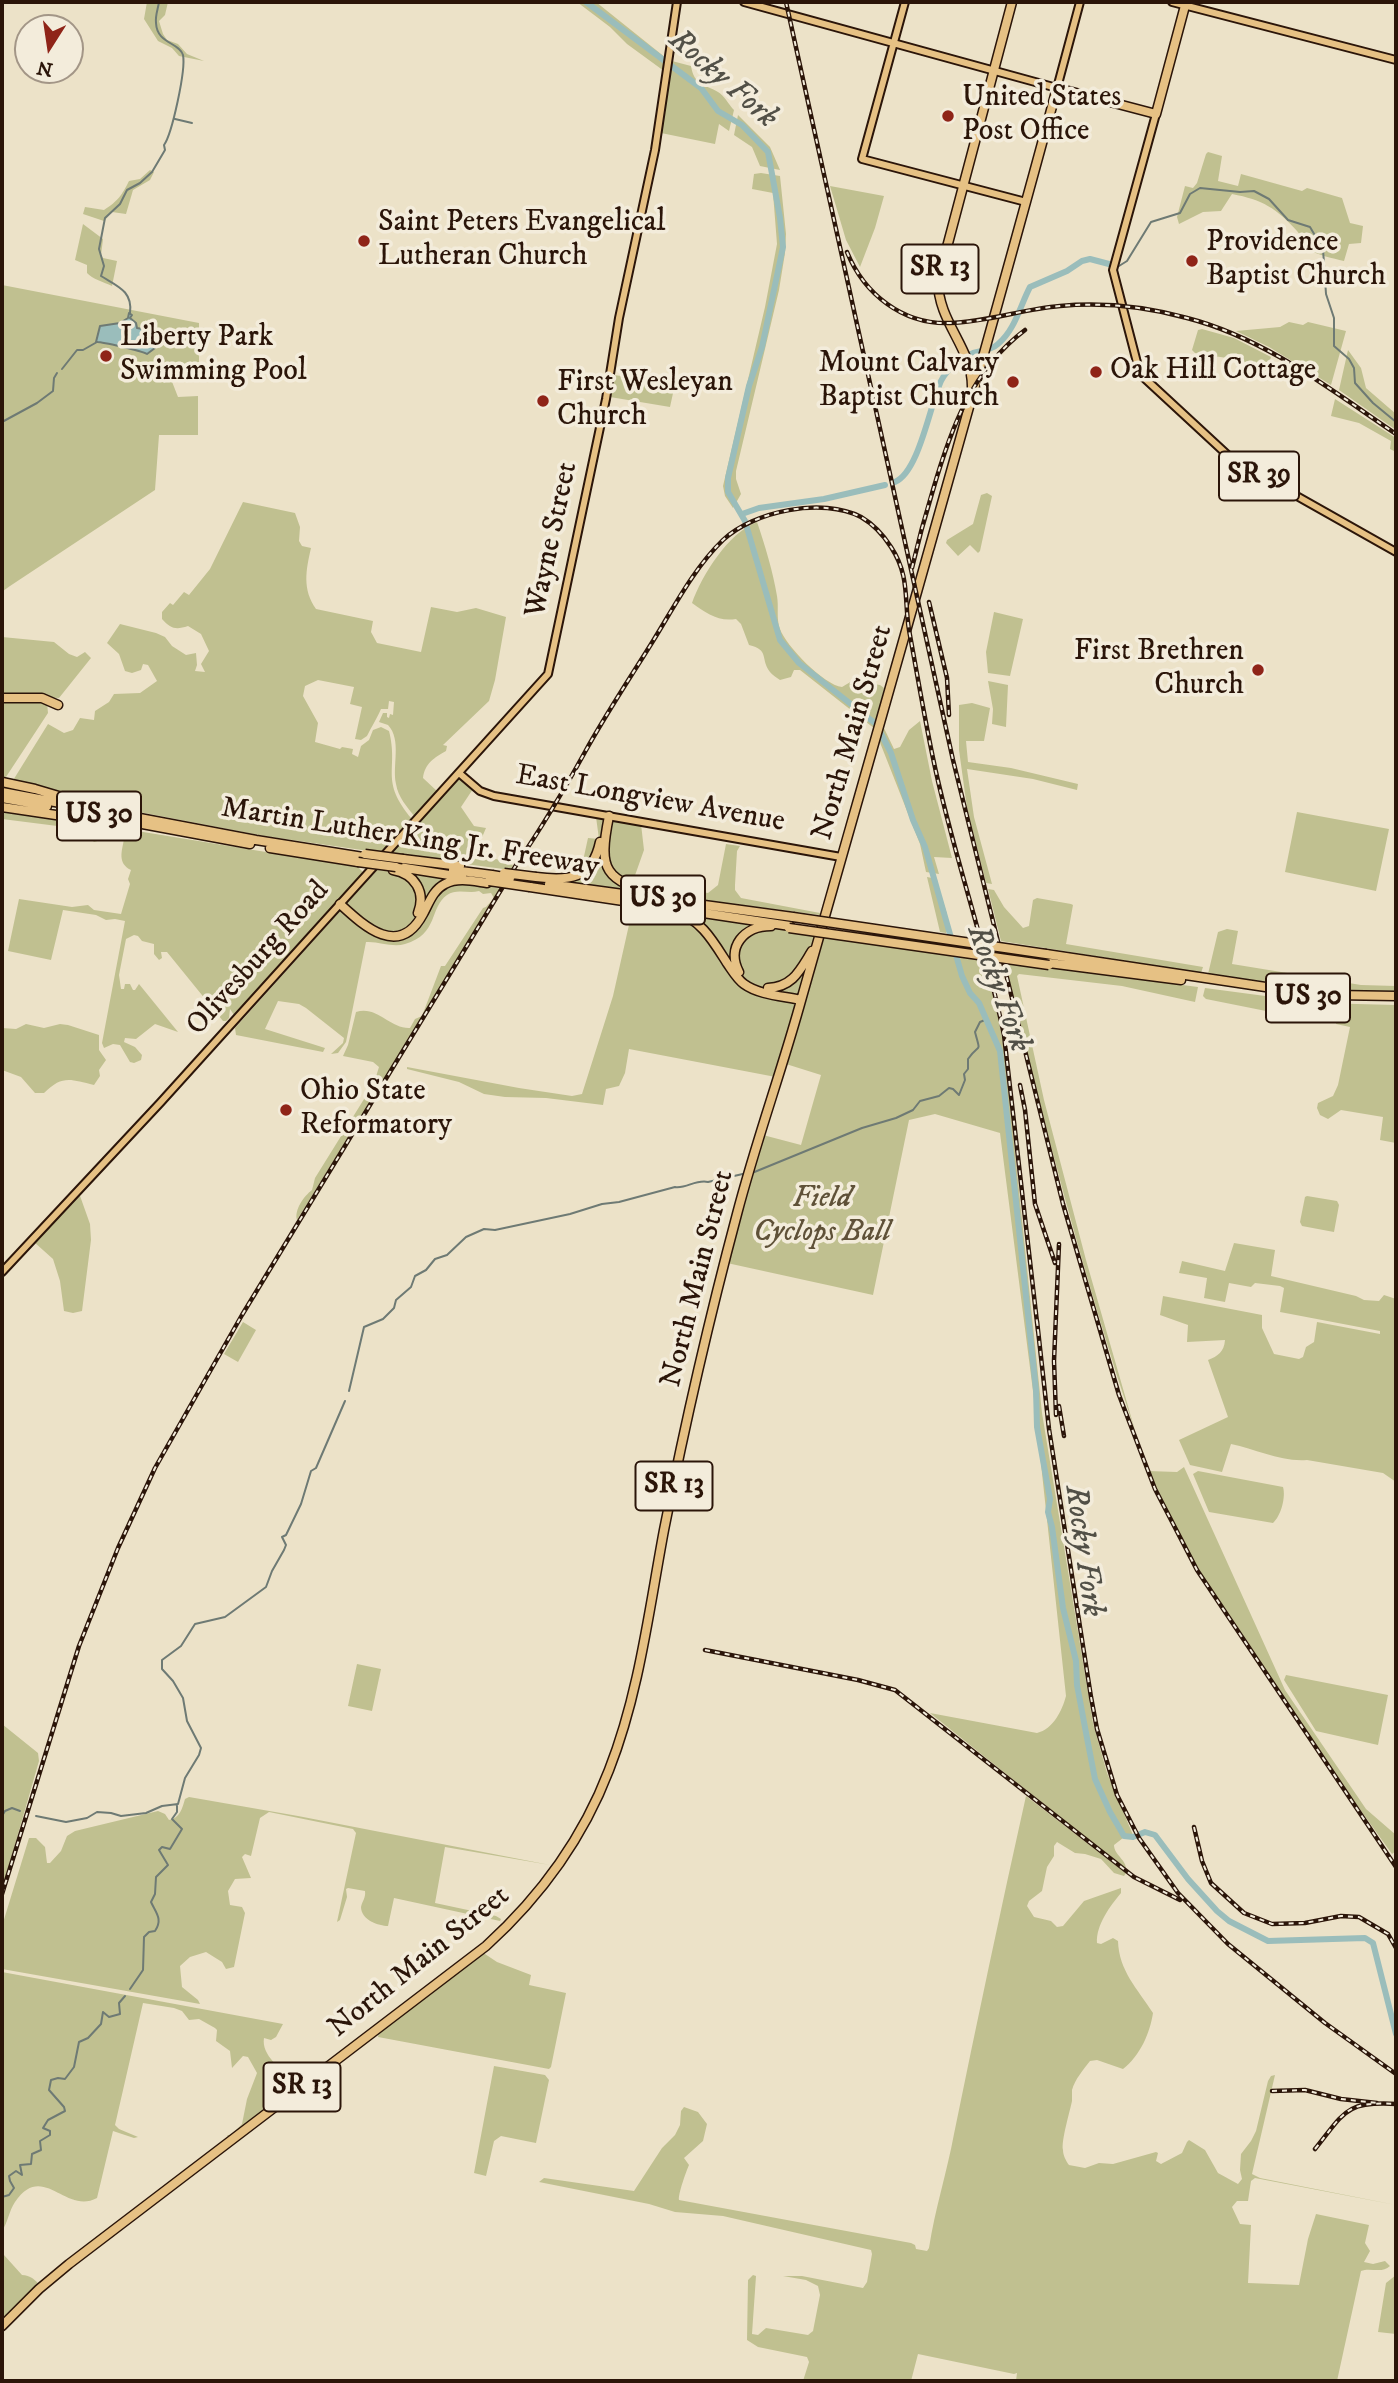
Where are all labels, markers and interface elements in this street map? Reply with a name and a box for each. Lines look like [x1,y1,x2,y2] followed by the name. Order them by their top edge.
[14,14,84,84] north arrow
[659,22,785,138] water label: Rocky Fork
[35,55,55,81] text: N
[962,81,1121,152] place label: United States Post Office
[940,108,956,124] marker: United States Post Office
[378,206,666,276] place label: Saint Peters Evangelical Lutheran Church
[1206,226,1386,296] place label: Providence Baptist Church
[356,233,372,249] marker: Saint Peters Evangelical Lutheran Church
[902,244,978,294] road number: SR 13
[1184,253,1200,269] marker: Providence Baptist Church
[120,321,307,392] place label: Liberty Park Swimming Pool
[819,347,999,418] place label: Mount Calvary Baptist Church
[98,348,114,364] marker: Liberty Park Swimming Pool
[1110,354,1316,390] place label: Oak Hill Cottage
[1088,364,1104,380] marker: Oak Hill Cottage
[557,366,733,436] place label: First Wesleyan Church
[1005,374,1021,390] marker: Mount Calvary Baptist Church
[535,393,551,409] marker: First Wesleyan Church
[1219,452,1299,500] road number: SR 39
[519,459,587,621] street label: Wayne Street
[806,621,902,845] street label: North Main Street
[1074,635,1244,706] place label: First Brethren Church
[1250,662,1266,678] marker: First Brethren Church
[513,759,787,841] street label: East Longview Avenue
[219,791,601,887] street label: Martin Luther King Jr. Freeway
[57,792,141,840] road number: US 30
[180,874,338,1044] street label: Olivesburg Road
[621,876,705,925] road number: US 30
[956,920,1038,1058] water label: Rocky Fork
[1266,974,1350,1023] road number: US 30
[300,1075,452,1146] place label: Ohio State Reformatory
[278,1102,294,1118] marker: Ohio State Reformatory
[655,1167,743,1391] street label: North Main Street
[753,1182,891,1252] park label: Field Cyclops Ball
[636,1462,712,1510] road number: SR 13
[1054,1483,1110,1619] water label: Rocky Fork
[322,1879,518,2047] street label: North Main Street
[264,2062,340,2112] road number: SR 13

